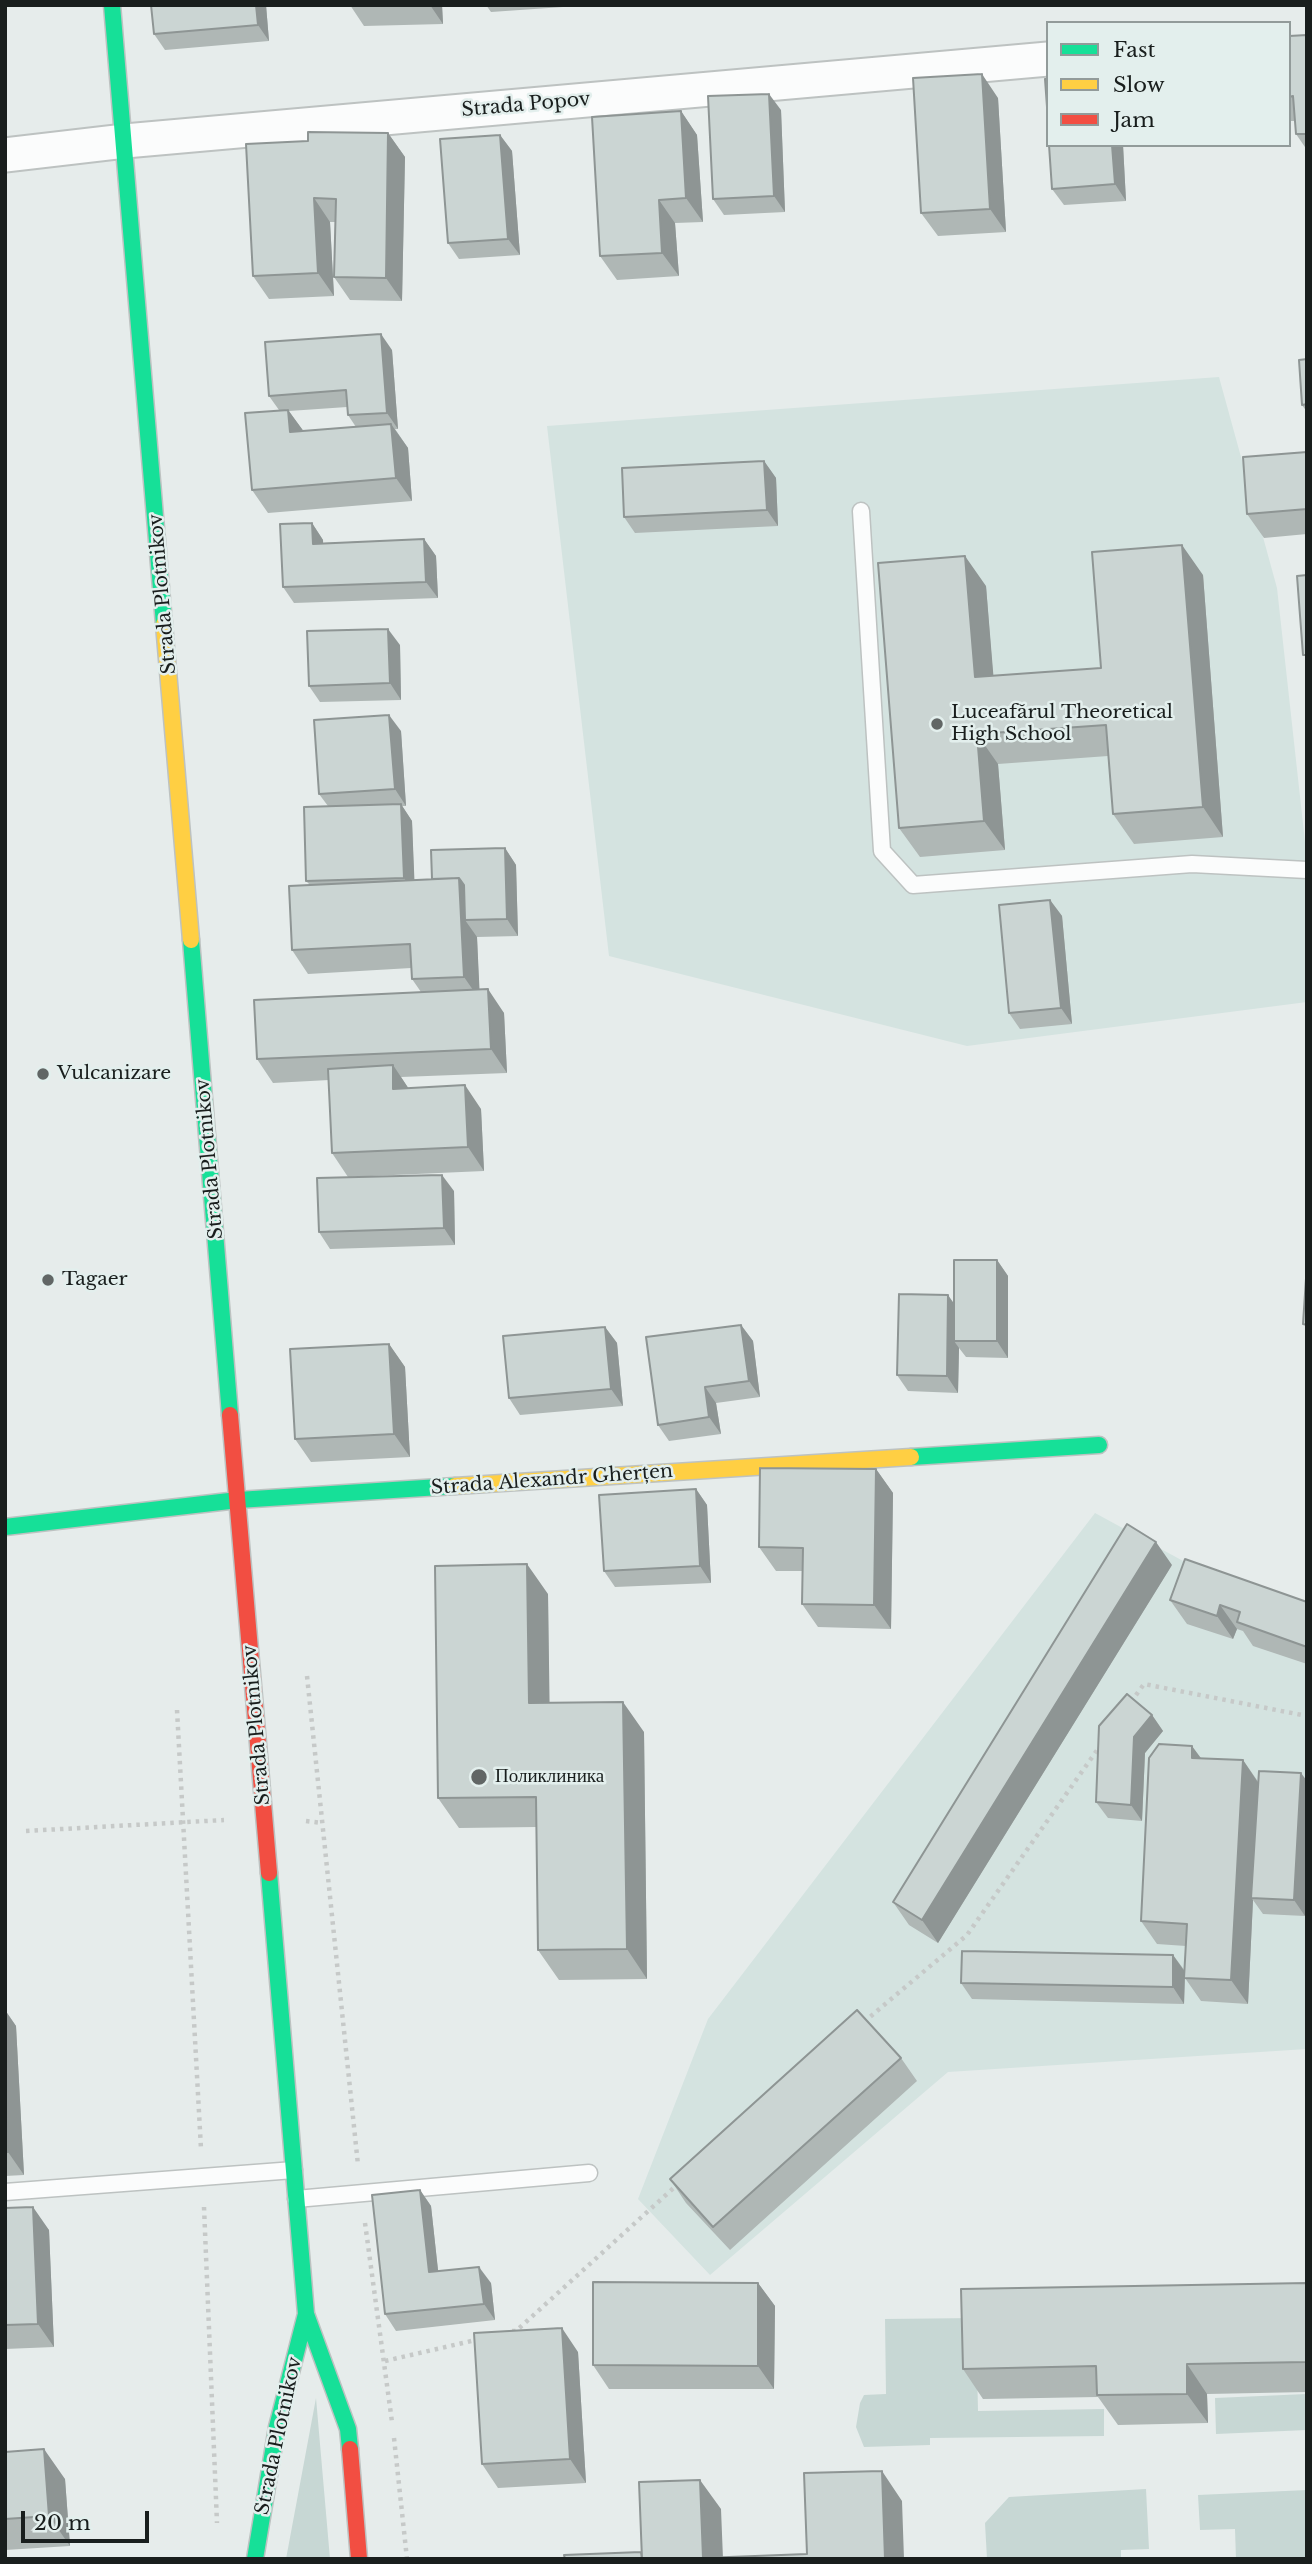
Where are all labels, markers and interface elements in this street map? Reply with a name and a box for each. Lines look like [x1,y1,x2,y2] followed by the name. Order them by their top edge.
[1046,21,1291,147] legend
[1113,37,1155,63] text: Fast
[1113,72,1165,98] text: Slow
[461,88,591,122] street label: Strada Popov
[1113,107,1155,133] text: Jam
[145,513,181,675] street label: Strada Plotnikov
[951,702,1173,746] place label: Luceafărul Theoretical High School
[929,716,945,732] marker: Luceafărul Theoretical High School
[57,1063,171,1085] place label: Vulcanizare
[35,1066,51,1082] marker: Vulcanizare
[192,1078,228,1240] street label: Strada Plotnikov
[62,1269,128,1291] place label: Tagaer
[40,1272,56,1288] marker: Tagaer
[430,1460,674,1500] street label: Strada Alexandr Gherțen
[239,1644,275,1806] street label: Strada Plotnikov
[495,1766,604,1788] place label: Поликлиника
[469,1767,489,1787] marker: Поликлиника
[251,2355,307,2517] street label: Strada Plotnikov
[24,2498,152,2542] scale bar
[34,2510,91,2536] text: 20 m

